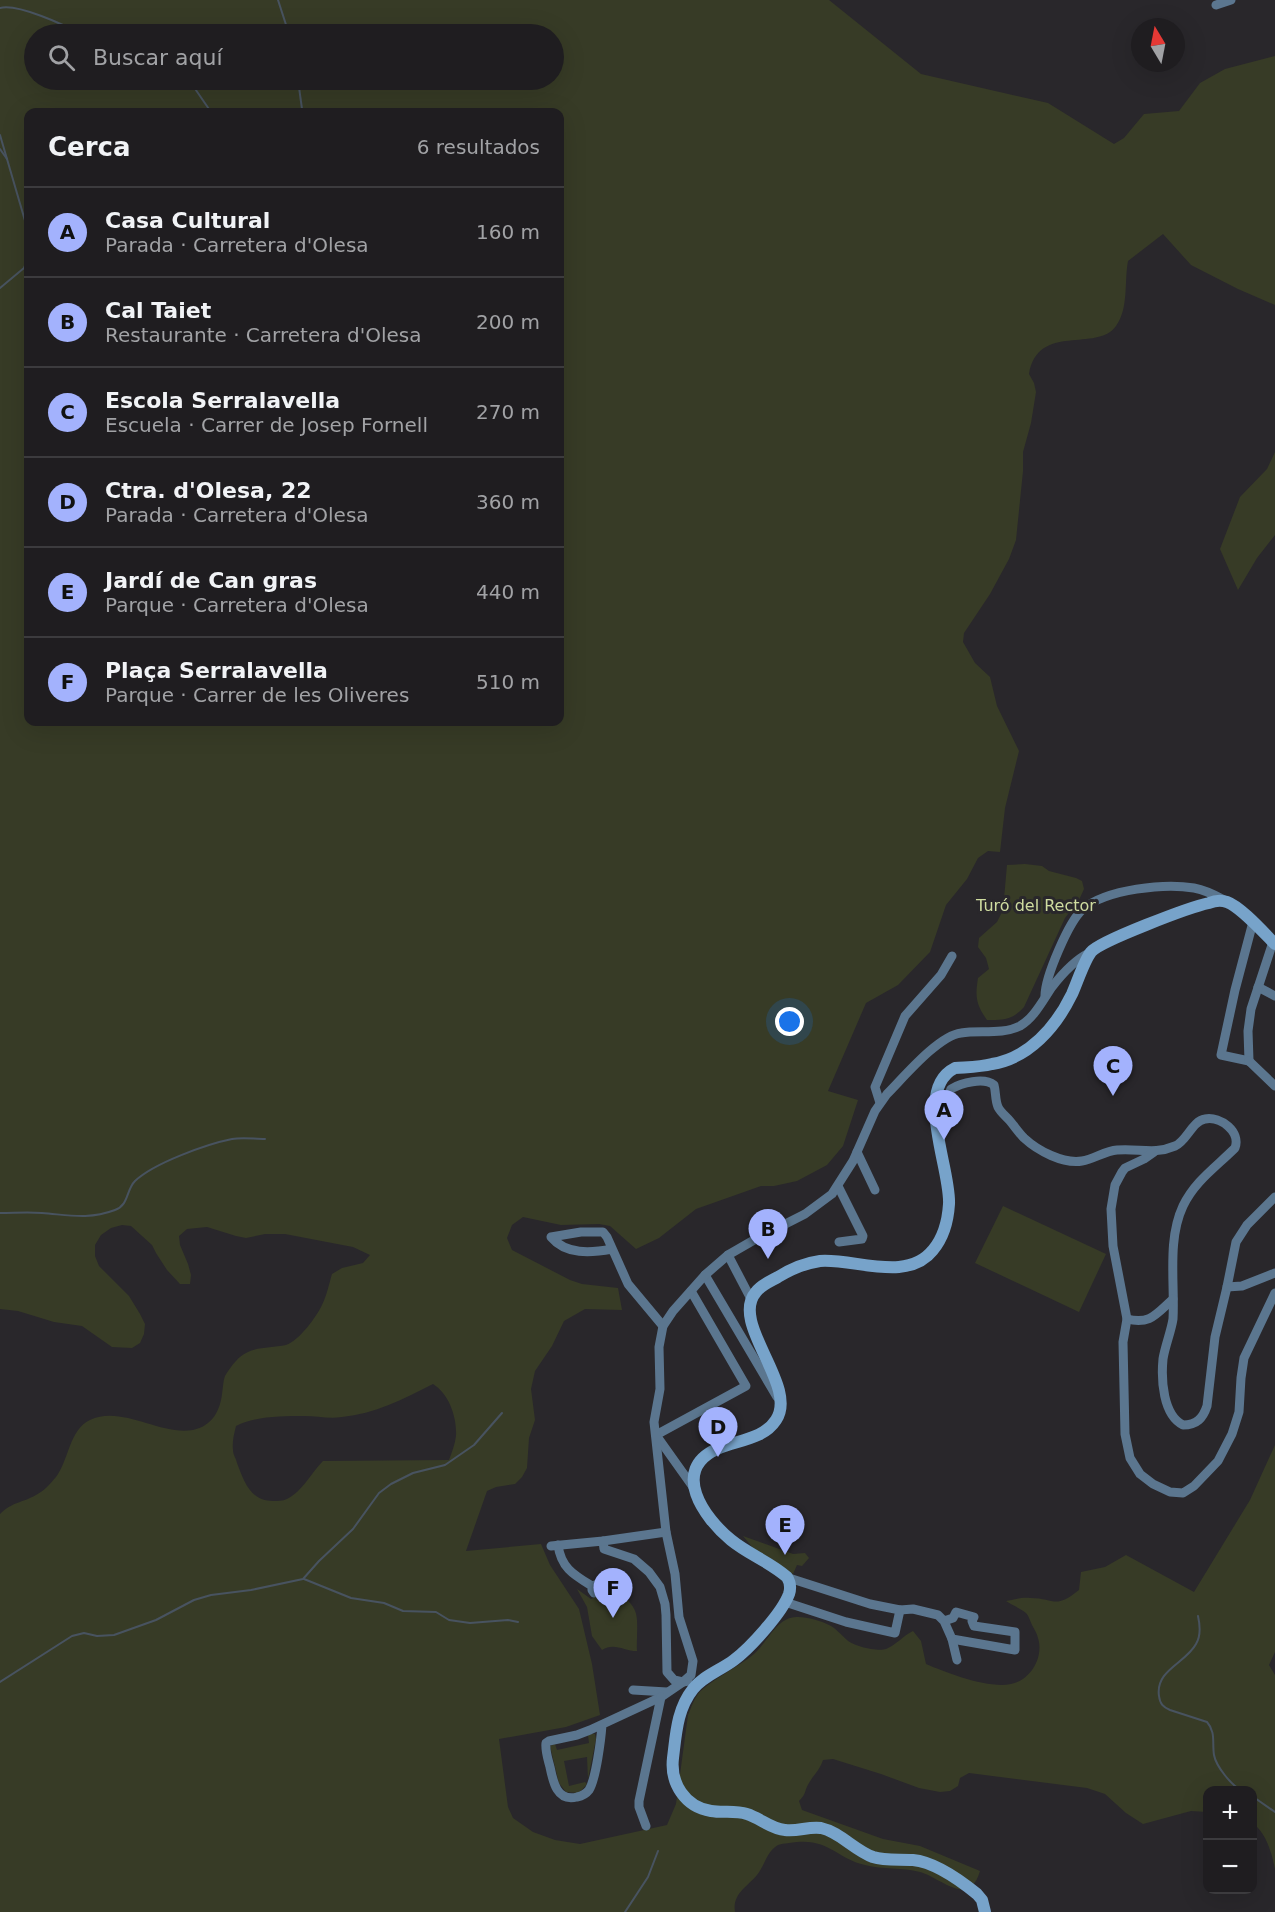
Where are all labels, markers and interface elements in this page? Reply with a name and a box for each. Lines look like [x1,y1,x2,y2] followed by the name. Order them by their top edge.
[1131,18,1185,72] north arrow
[24,24,564,90] search box
[45,41,78,74] icon: search
[93,45,223,70] text: Buscar aquí
[48,132,131,162] text: Cerca
[417,135,540,159] text: 6 resultados
[105,208,270,233] text: Casa Cultural
[60,220,75,244] text: A
[476,220,540,244] text: 160 m
[105,233,369,257] text: Parada · Carretera d'Olesa
[105,298,211,323] text: Cal Taiet
[60,310,75,334] text: B
[476,310,540,334] text: 200 m
[105,323,422,347] text: Restaurante · Carretera d'Olesa
[105,388,340,413] text: Escola Serralavella
[60,400,75,424] text: C
[476,400,540,424] text: 270 m
[105,413,428,437] text: Escuela · Carrer de Josep Fornell
[105,478,312,503] text: Ctra. d'Olesa, 22
[59,490,76,514] text: D
[476,490,540,514] text: 360 m
[105,503,369,527] text: Parada · Carretera d'Olesa
[105,568,317,593] text: Jardí de Can gras
[61,580,74,604] text: E
[476,580,540,604] text: 440 m
[105,593,369,617] text: Parque · Carretera d'Olesa
[105,658,328,683] text: Plaça Serralavella
[61,670,74,694] text: F
[476,670,540,694] text: 510 m
[105,683,409,707] text: Parque · Carrer de les Oliveres
[975,896,1096,915] park label: Turó del Rector
[775,1007,804,1036] your location
[1094,1046,1132,1096] pin: C
[924,1090,964,1140] pin: A
[748,1210,788,1259] pin: B
[698,1408,738,1457] pin: D
[766,1506,804,1555] pin: E
[594,1568,632,1618] pin: F
[1203,1786,1257,1894] map controls
[1203,1786,1257,1840] button: +
[1203,1840,1257,1894] button: −

